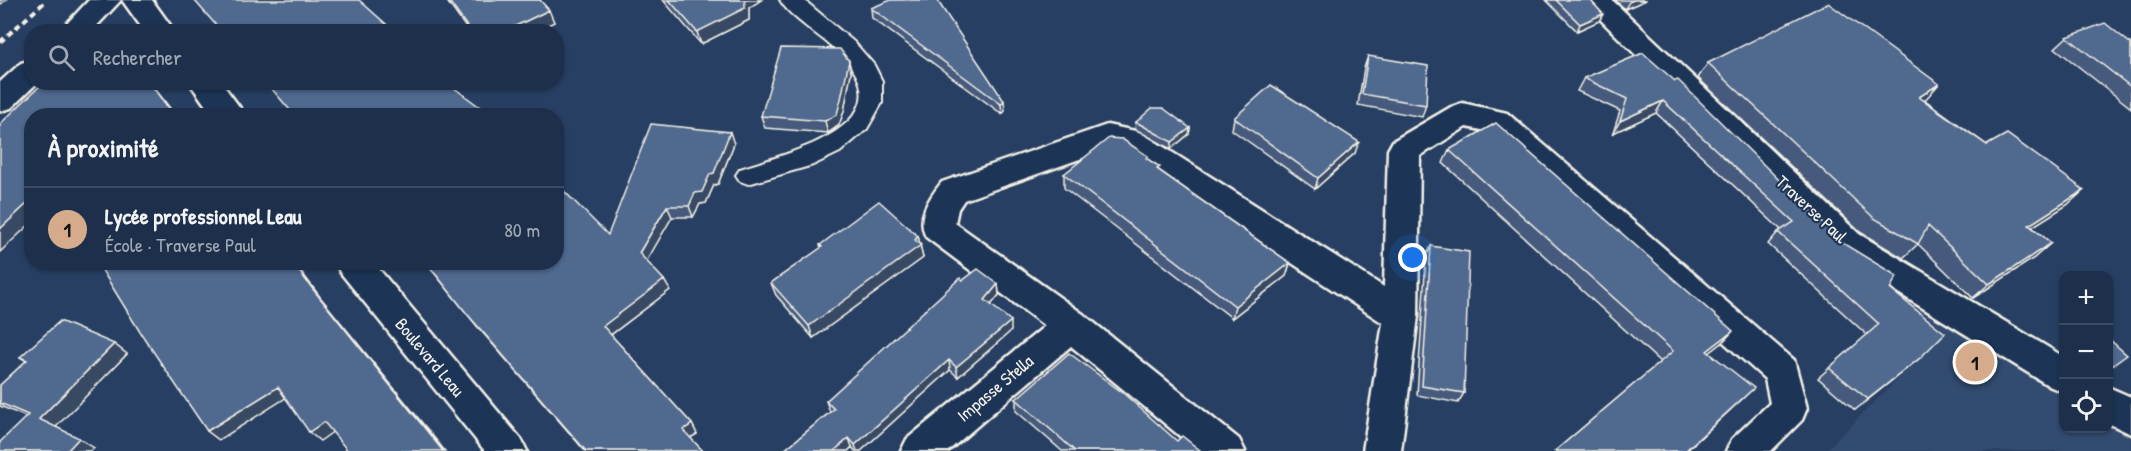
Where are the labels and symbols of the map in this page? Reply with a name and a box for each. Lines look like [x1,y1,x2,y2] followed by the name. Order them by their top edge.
[1771,169,1853,249] street label: Traverse Paul
[1398,243,1427,272] your location
[390,312,470,402] street label: Boulevard Leau
[1956,340,1994,385] pin: 1
[951,349,1039,427] street label: Impasse Stella

